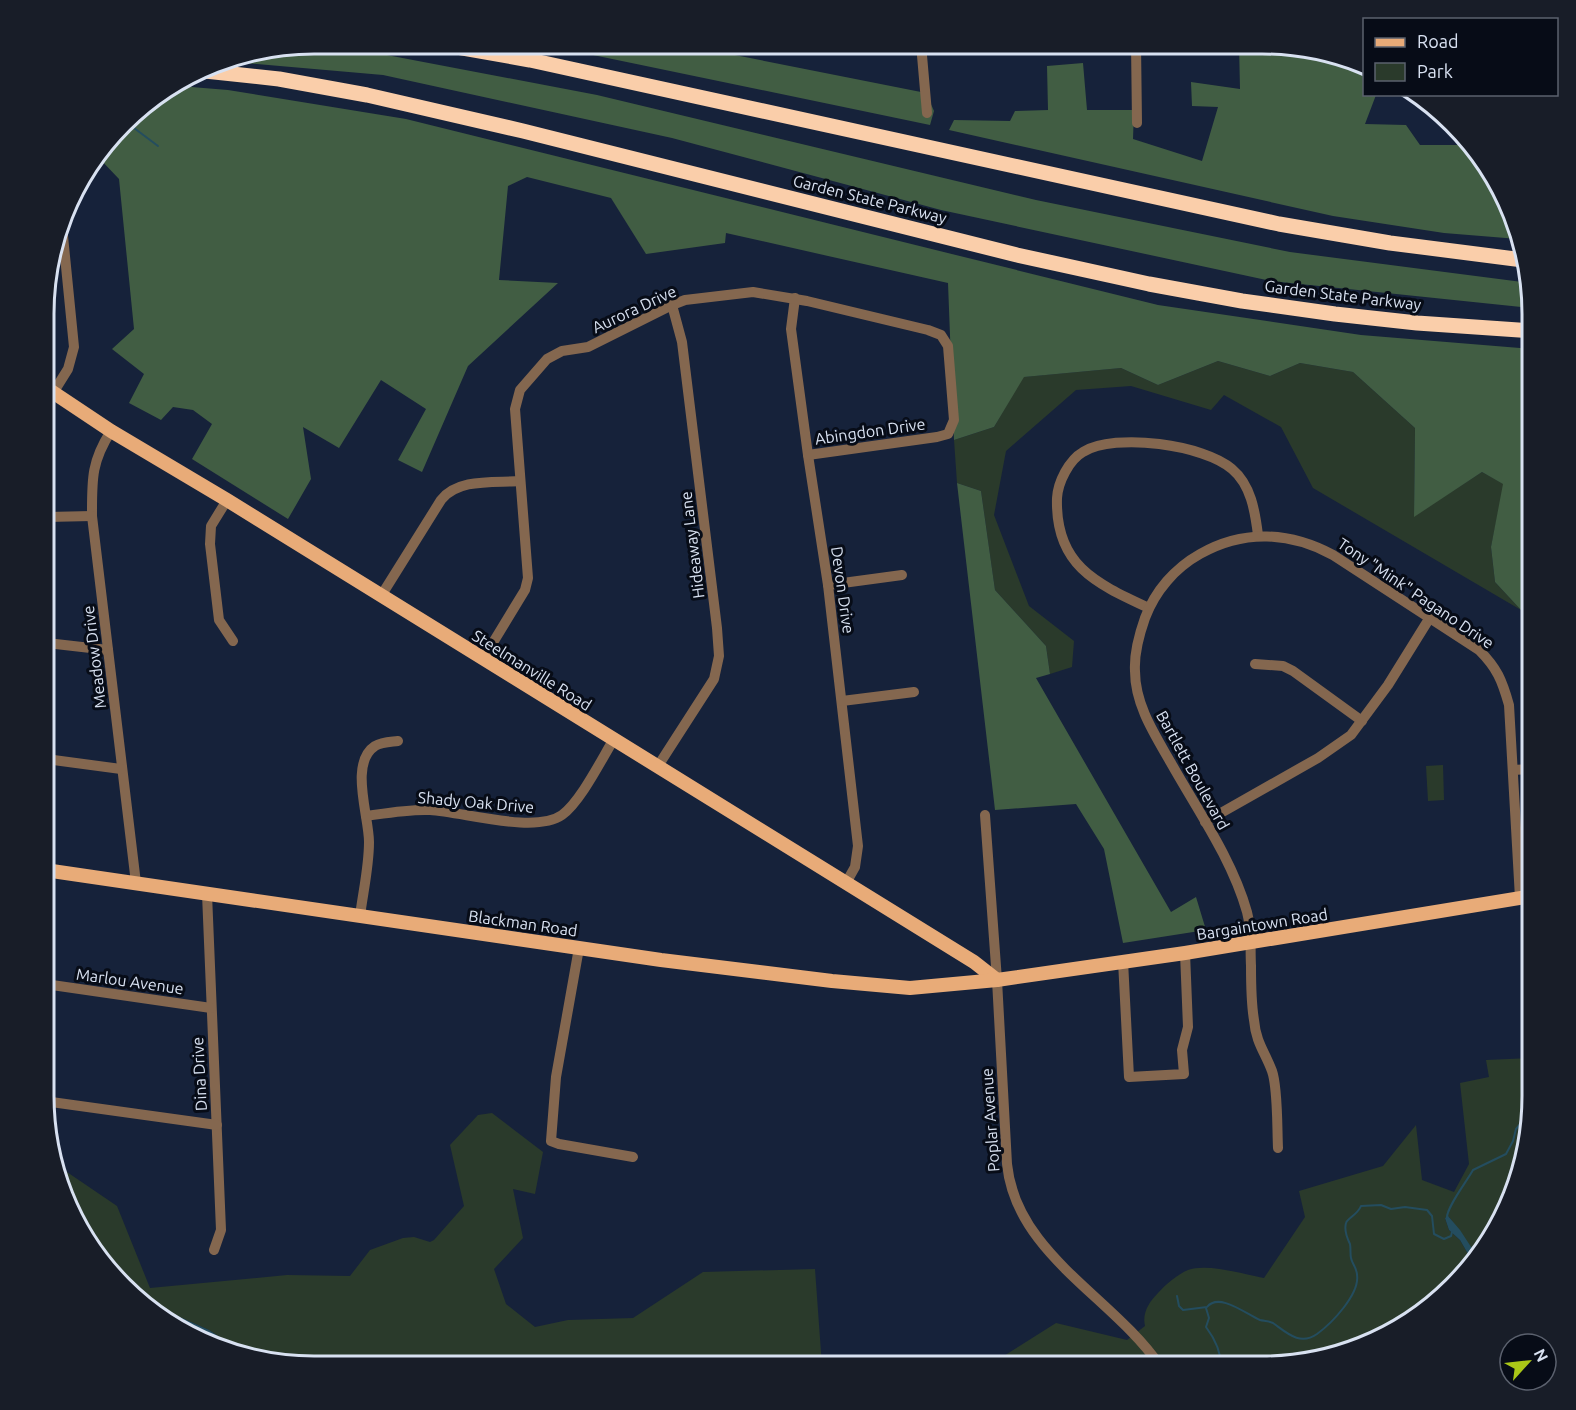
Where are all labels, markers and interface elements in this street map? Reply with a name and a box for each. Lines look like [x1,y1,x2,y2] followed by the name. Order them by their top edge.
[1363,18,1558,96] legend
[1417,31,1459,51] text: Road
[1417,61,1453,81] text: Park
[791,171,949,227] street label: Garden State Parkway
[1264,276,1423,314] street label: Garden State Parkway
[589,282,679,336] street label: Aurora Drive
[814,414,926,448] street label: Abingdon Drive
[676,490,708,600] street label: Hideaway Lane
[1335,534,1497,652] street label: Tony "Mink" Pagano Drive
[828,545,858,635] street label: Devon Drive
[79,605,109,709] street label: Meadow Drive
[469,626,595,714] street label: Steelmanville Road
[1153,707,1233,833] street label: Bartlett Boulevard
[417,788,535,816] street label: Shady Oak Drive
[1195,905,1329,943] street label: Bargaintown Road
[467,906,579,940] street label: Blackman Road
[75,965,185,997] street label: Marlou Avenue
[188,1037,210,1111] street label: Dina Drive
[977,1067,1003,1173] street label: Poplar Avenue
[1498,1332,1558,1392] north arrow
[1531,1346,1552,1365] text: N

